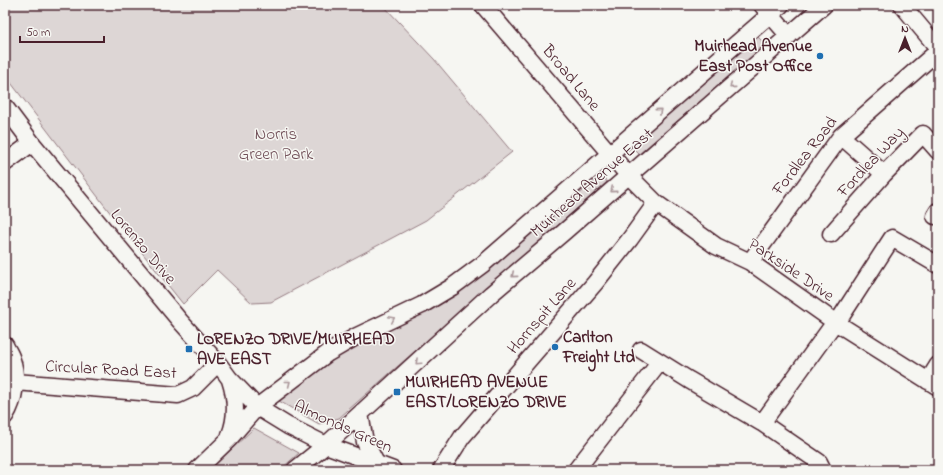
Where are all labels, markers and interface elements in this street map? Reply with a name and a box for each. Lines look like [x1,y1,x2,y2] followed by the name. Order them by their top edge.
[20,18,104,44] scale bar
[885,18,925,58] north arrow
[901,21,909,37] text: N
[26,24,50,42] text: 50 m
[694,34,813,79] place label: Muirhead Avenue East Post Office
[535,39,607,117] street label: Broad Lane
[815,51,825,61] marker: Muirhead Avenue East Post Office
[729,81,737,89] one-way arrow
[654,108,662,115] one-way arrow
[766,111,844,202] street label: Fordlea Road
[831,121,911,204] street label: Fordlea Way
[239,122,314,167] park label: Norris Green Park
[525,122,659,244] street label: Muirhead Avenue East
[610,185,617,192] one-way arrow
[104,204,182,291] street label: Lorenzo Drive
[743,232,839,308] street label: Parkside Drive
[512,270,519,277] one-way arrow
[501,272,583,360] street label: Hornspit Lane
[388,316,395,324] one-way arrow
[562,325,636,372] place label: Carlton Freight Ltd
[197,327,395,372] place label: LORENZO DRIVE/MUIRHEAD AVE EAST
[550,342,560,352] marker: Carlton Freight Ltd
[184,344,194,354] marker: LORENZO DRIVE/MUIRHEAD AVE EAST
[45,354,178,386] street label: Circular Road East
[415,357,422,364] one-way arrow
[405,370,567,415] place label: MUIRHEAD AVENUE EAST/LORENZO DRIVE
[283,380,290,387] one-way arrow
[392,387,402,397] marker: MUIRHEAD AVENUE EAST/LORENZO DRIVE
[290,394,396,460] street label: Almonds Green

